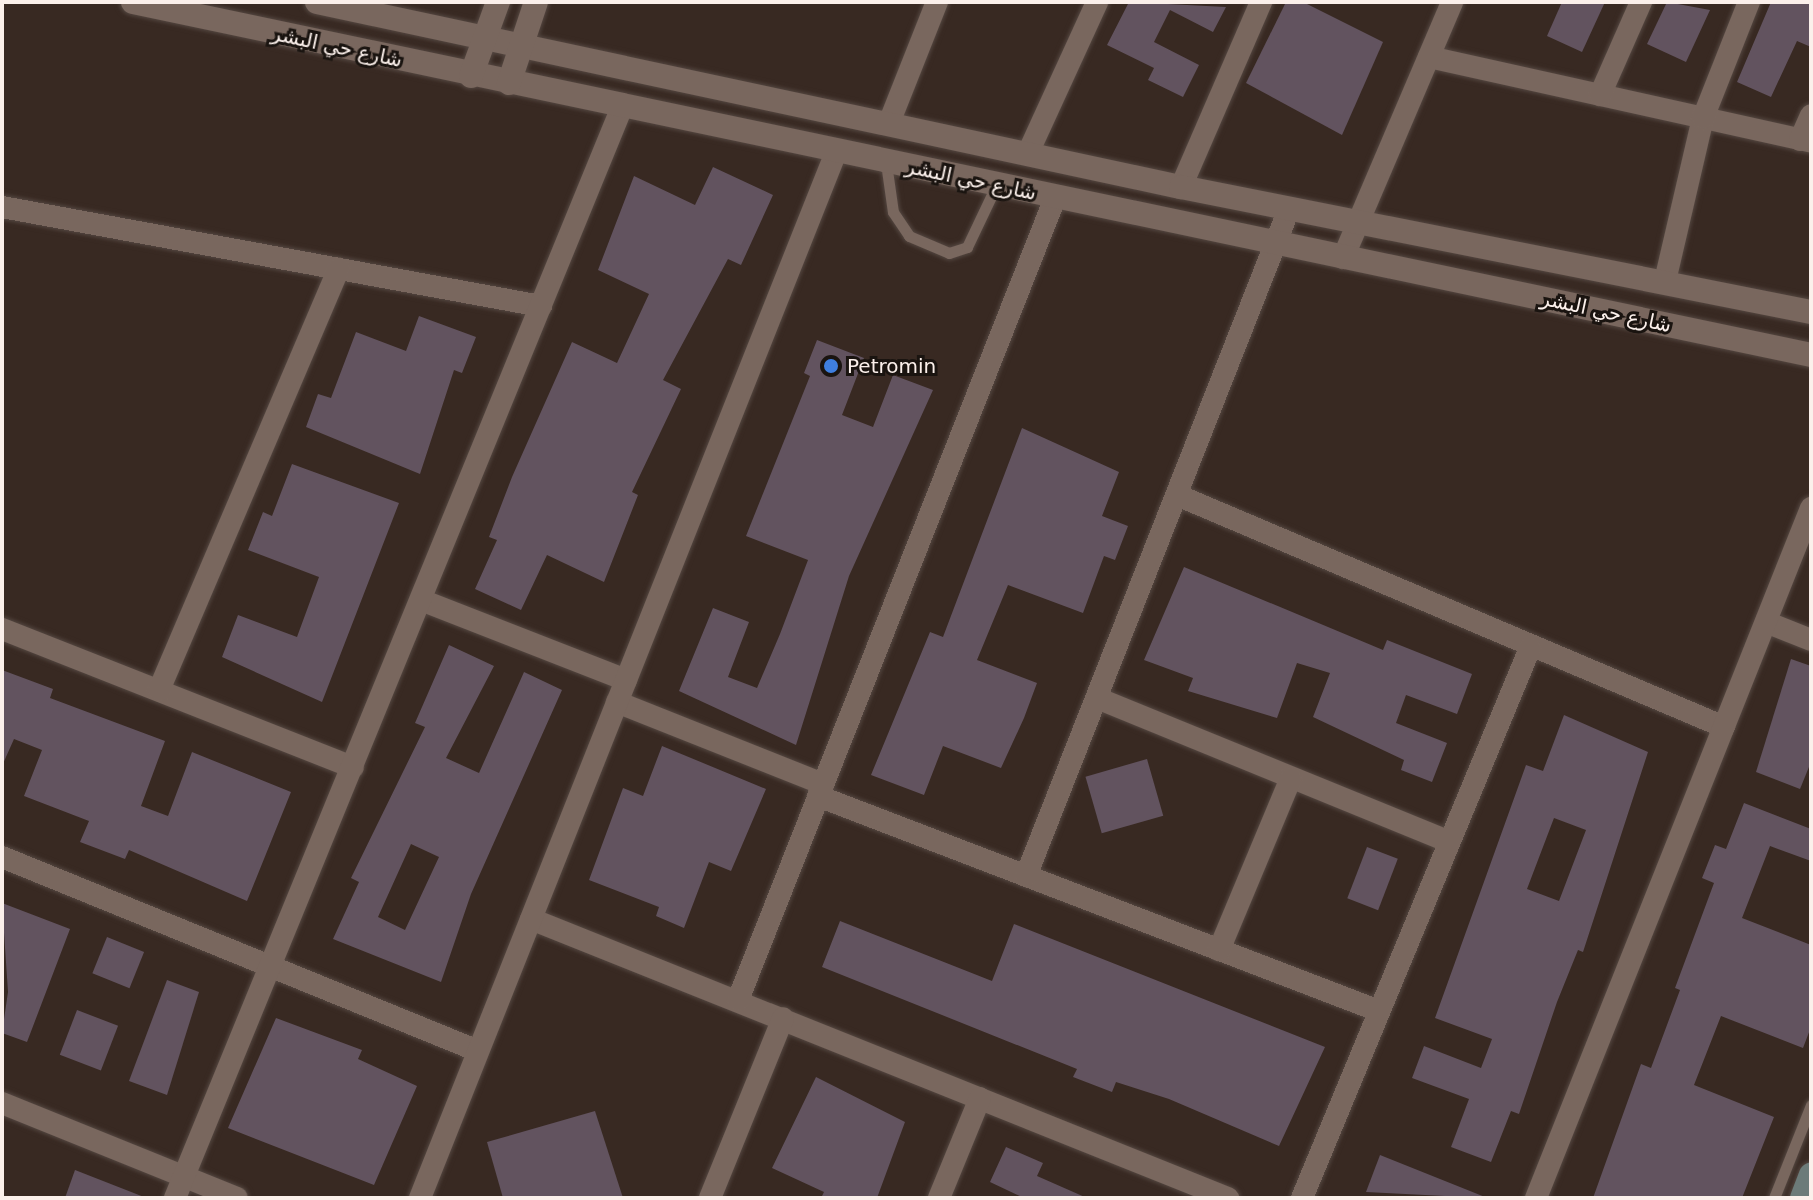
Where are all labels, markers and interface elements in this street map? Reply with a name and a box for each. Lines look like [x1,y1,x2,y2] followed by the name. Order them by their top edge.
[270,21,404,73] street label: شارع حي البشر
[904,154,1038,206] street label: شارع حي البشر
[1539,286,1673,338] street label: شارع حي البشر
[847,354,936,378] place label: Petromin
[822,357,840,375] marker: Petromin

